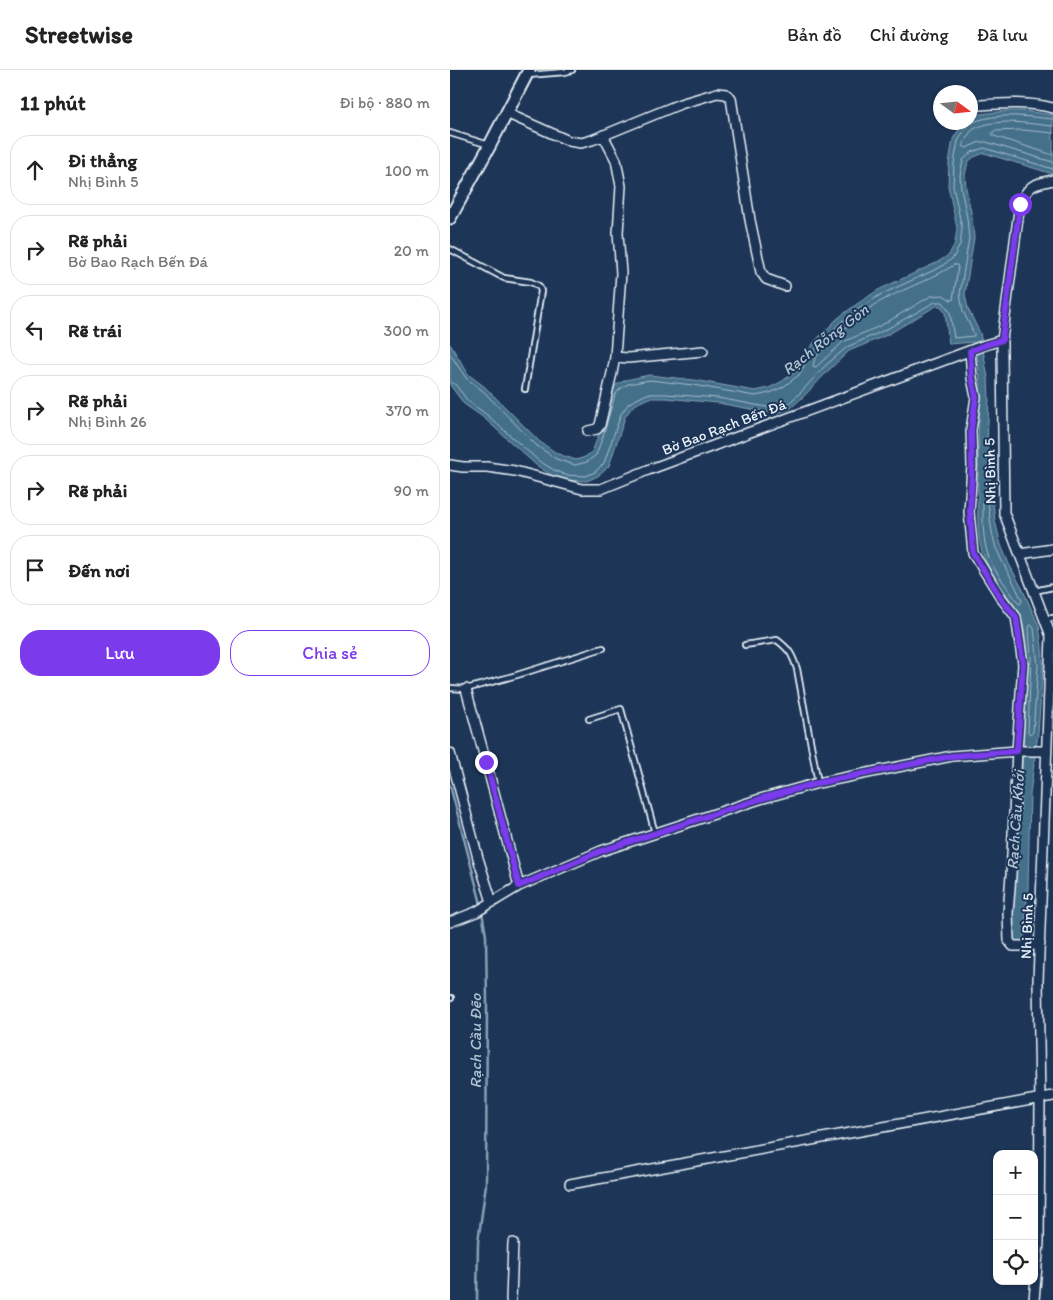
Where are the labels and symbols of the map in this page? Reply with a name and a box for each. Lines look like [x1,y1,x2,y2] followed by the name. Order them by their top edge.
[933,85,978,130] north arrow
[1009,193,1032,216] route start
[778,299,873,379] water label: Rạch Rỗng Gòn
[660,395,789,459] street label: Bờ Bao Rạch Bến Đá
[980,438,1000,504] street label: Nhị Bình 5
[475,751,498,774] route end
[1003,768,1029,870] water label: Rạch Cầu Khởi
[1017,893,1037,959] street label: Nhị Bình 5
[466,993,485,1089] water label: Rạch Cầu Đẽo

